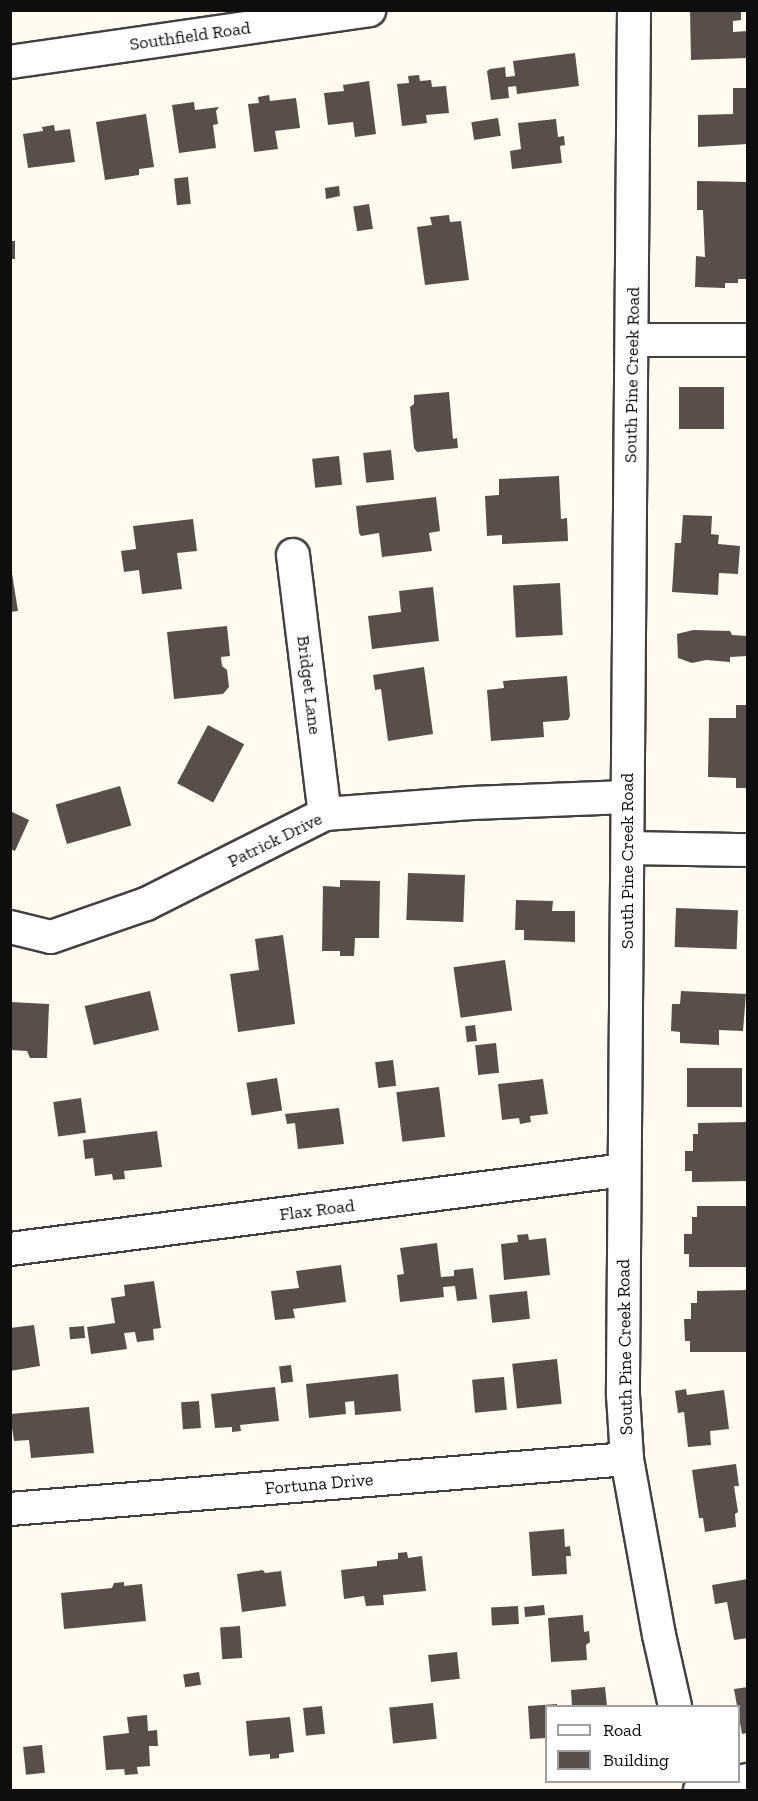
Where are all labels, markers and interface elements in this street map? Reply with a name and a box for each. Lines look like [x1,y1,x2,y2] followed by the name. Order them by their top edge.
[128,17,252,55] street label: Southfield Road
[620,287,644,463] street label: South Pine Creek Road
[292,634,326,736] street label: Bridget Lane
[616,773,638,949] street label: South Pine Creek Road
[224,808,326,872] street label: Patrick Drive
[278,1195,356,1225] street label: Flax Road
[613,1259,637,1435] street label: South Pine Creek Road
[264,1469,374,1499] street label: Fortuna Drive
[545,1705,740,1783] legend
[603,1719,642,1741] text: Road
[603,1749,669,1771] text: Building

